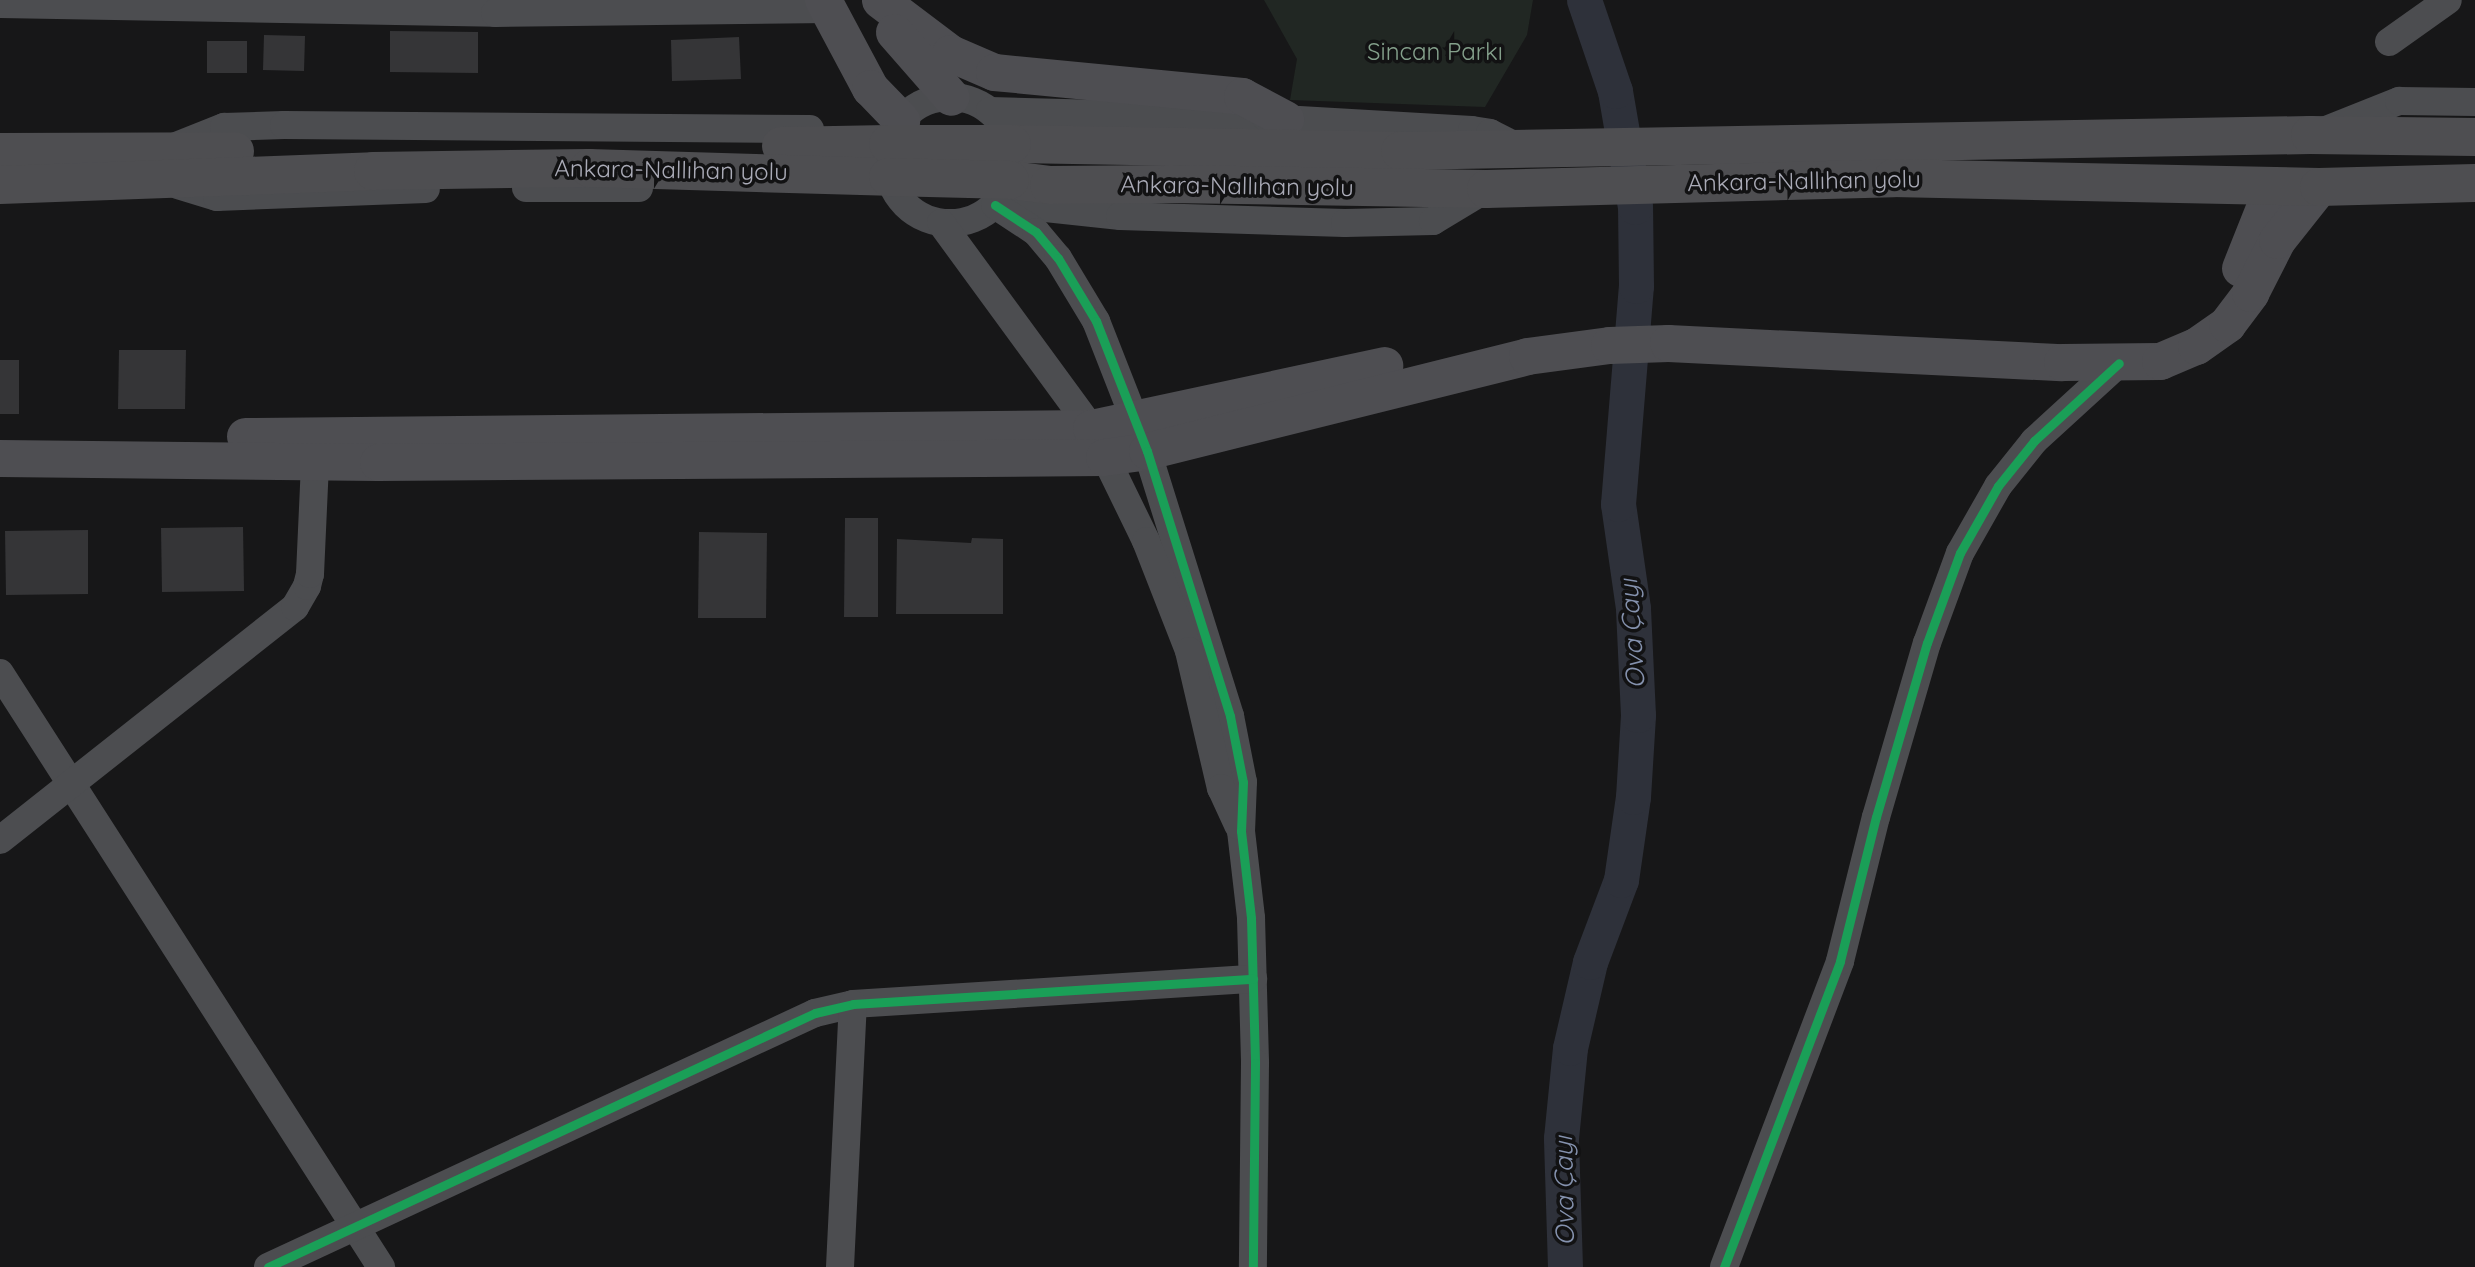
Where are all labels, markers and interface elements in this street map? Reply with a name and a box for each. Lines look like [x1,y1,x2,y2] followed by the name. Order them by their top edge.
[1367,38,1503,66] park label: Sincan Parkı
[554,154,788,186] street label: Ankara-Nallıhan yolu
[1687,165,1921,197] street label: Ankara-Nallıhan yolu
[1120,170,1354,202] street label: Ankara-Nallıhan yolu
[1613,578,1651,690] water label: Ova Çayı
[1547,1136,1581,1246] water label: Ova Çayı

